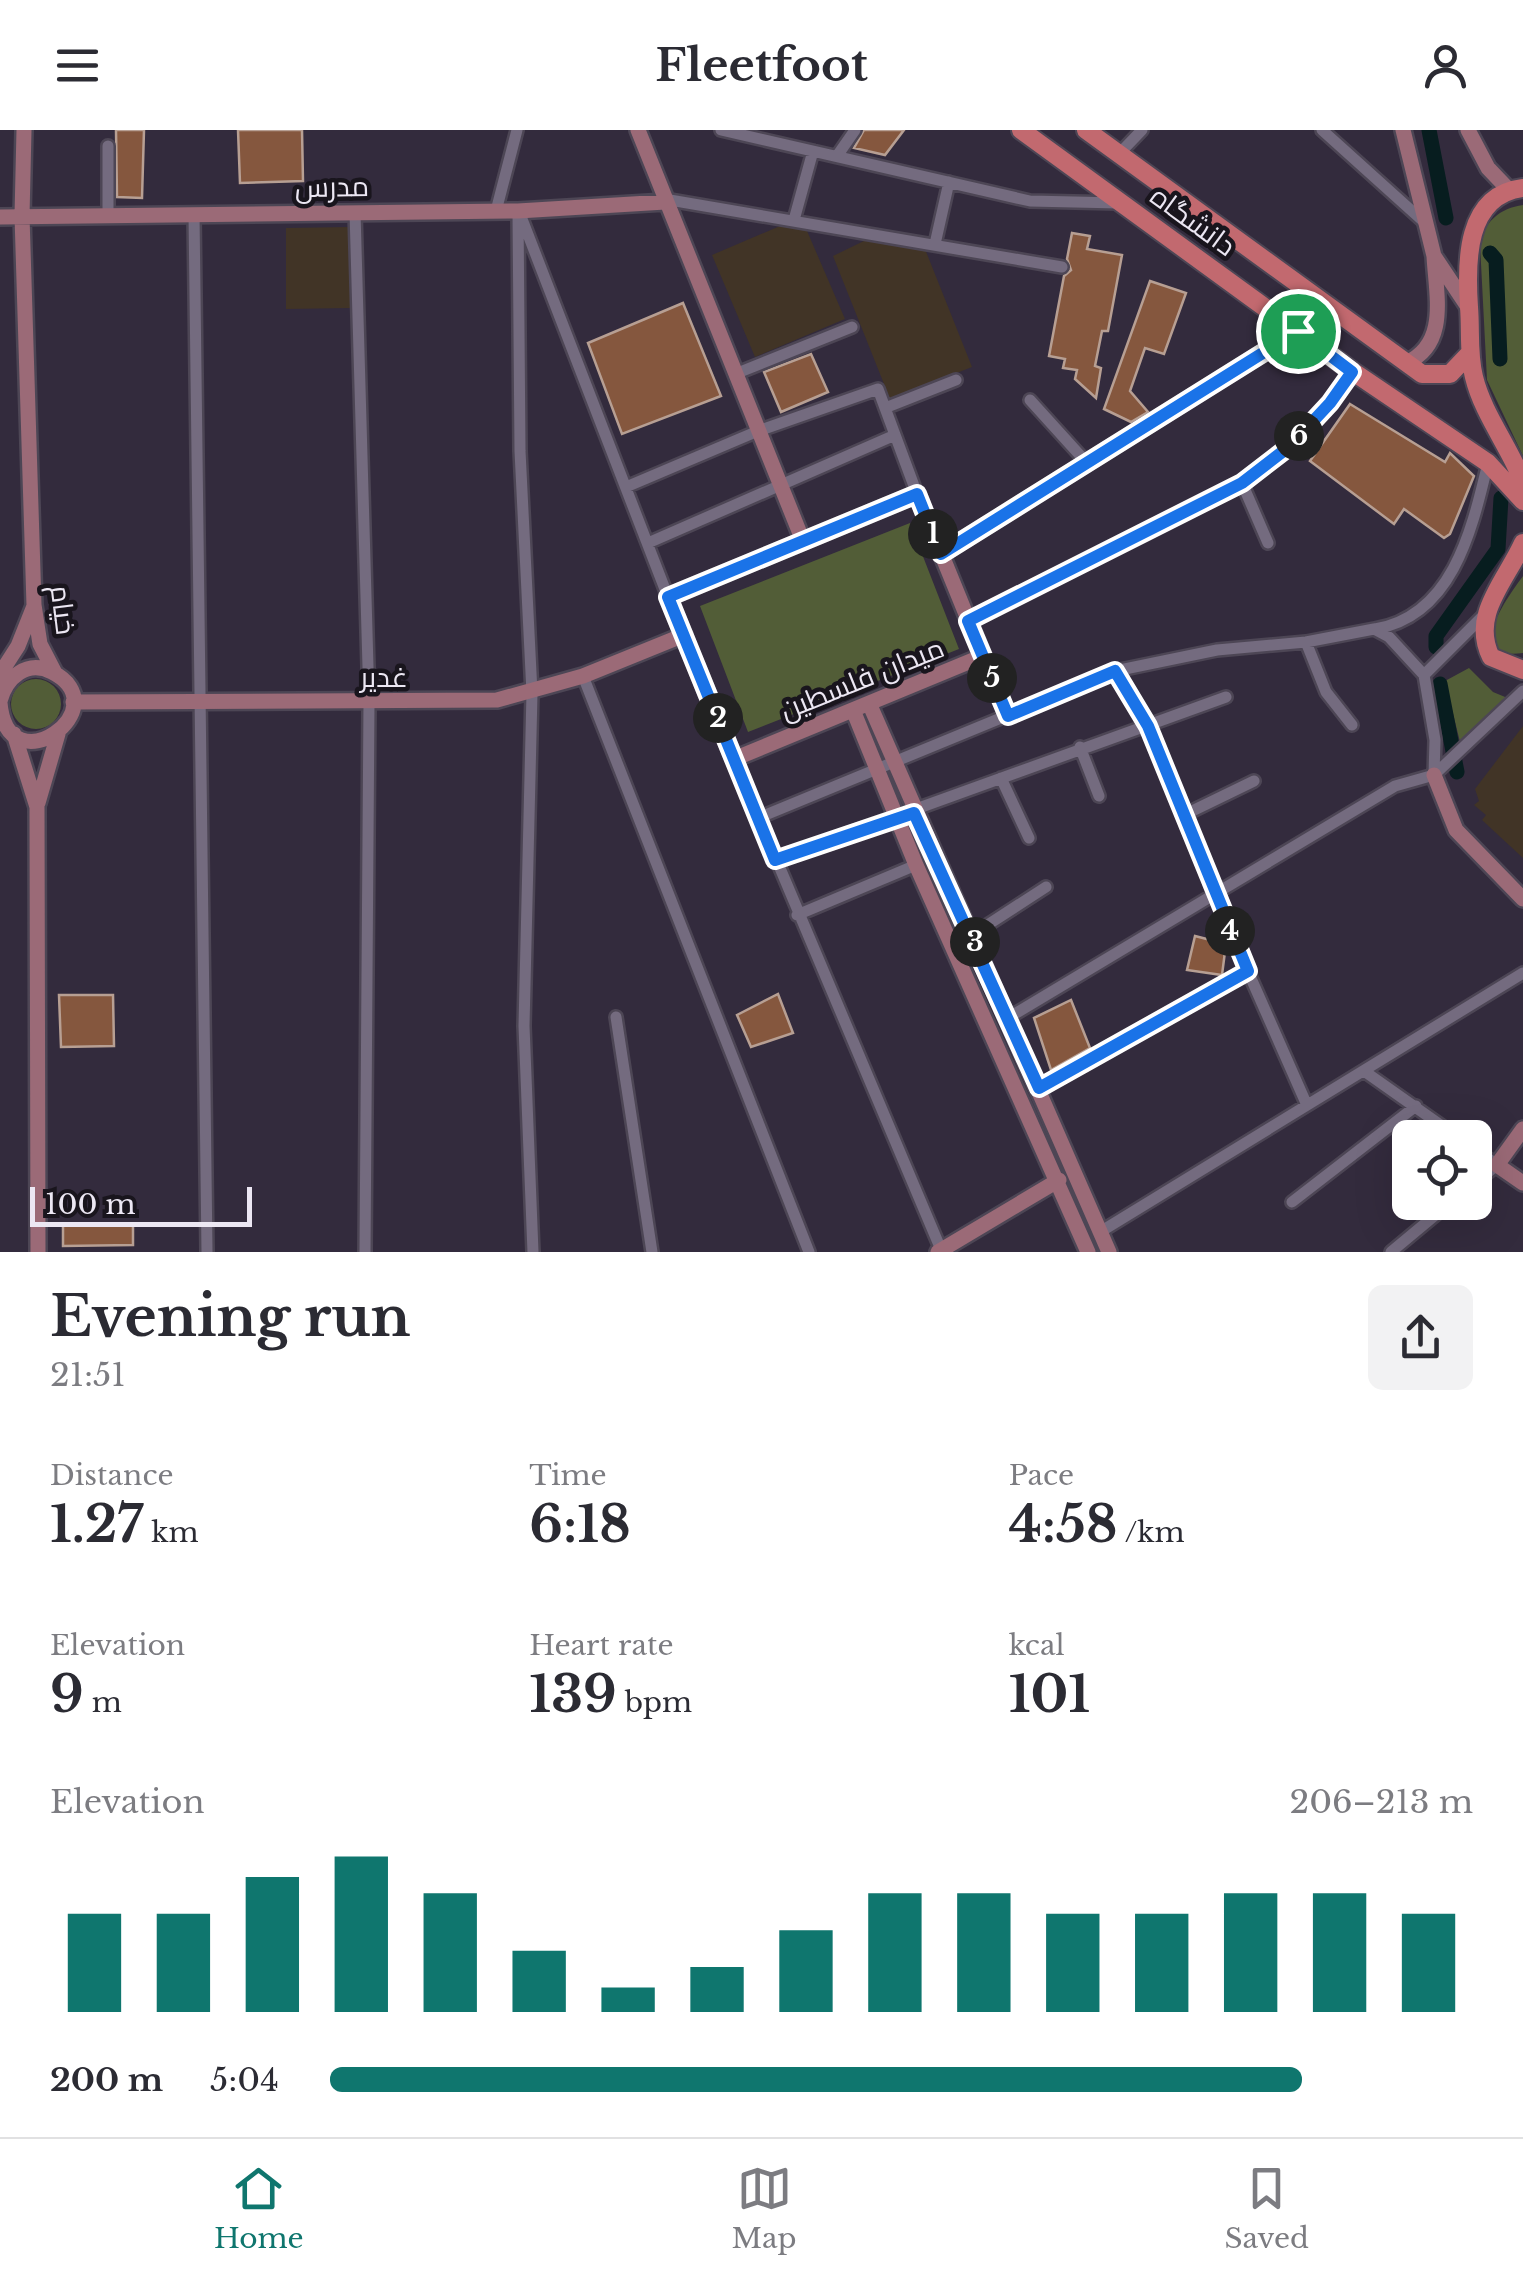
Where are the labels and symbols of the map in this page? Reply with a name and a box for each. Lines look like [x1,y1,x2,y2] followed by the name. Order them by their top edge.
[295,169,369,205] street label: مدرس
[1143,178,1243,264] street label: دانشگاه
[1256,289,1341,374] pin
[1274,411,1324,461] pin: 6
[908,509,958,559] pin: 1
[41,583,83,637] street label: خیام
[775,630,949,728] street label: میدان فلسطین
[967,653,1017,703] pin: 5
[358,660,408,695] street label: غدیر
[693,693,743,743] pin: 2
[1205,906,1255,956] pin: 4
[950,917,1000,967] pin: 3
[30,1182,252,1226] scale bar

